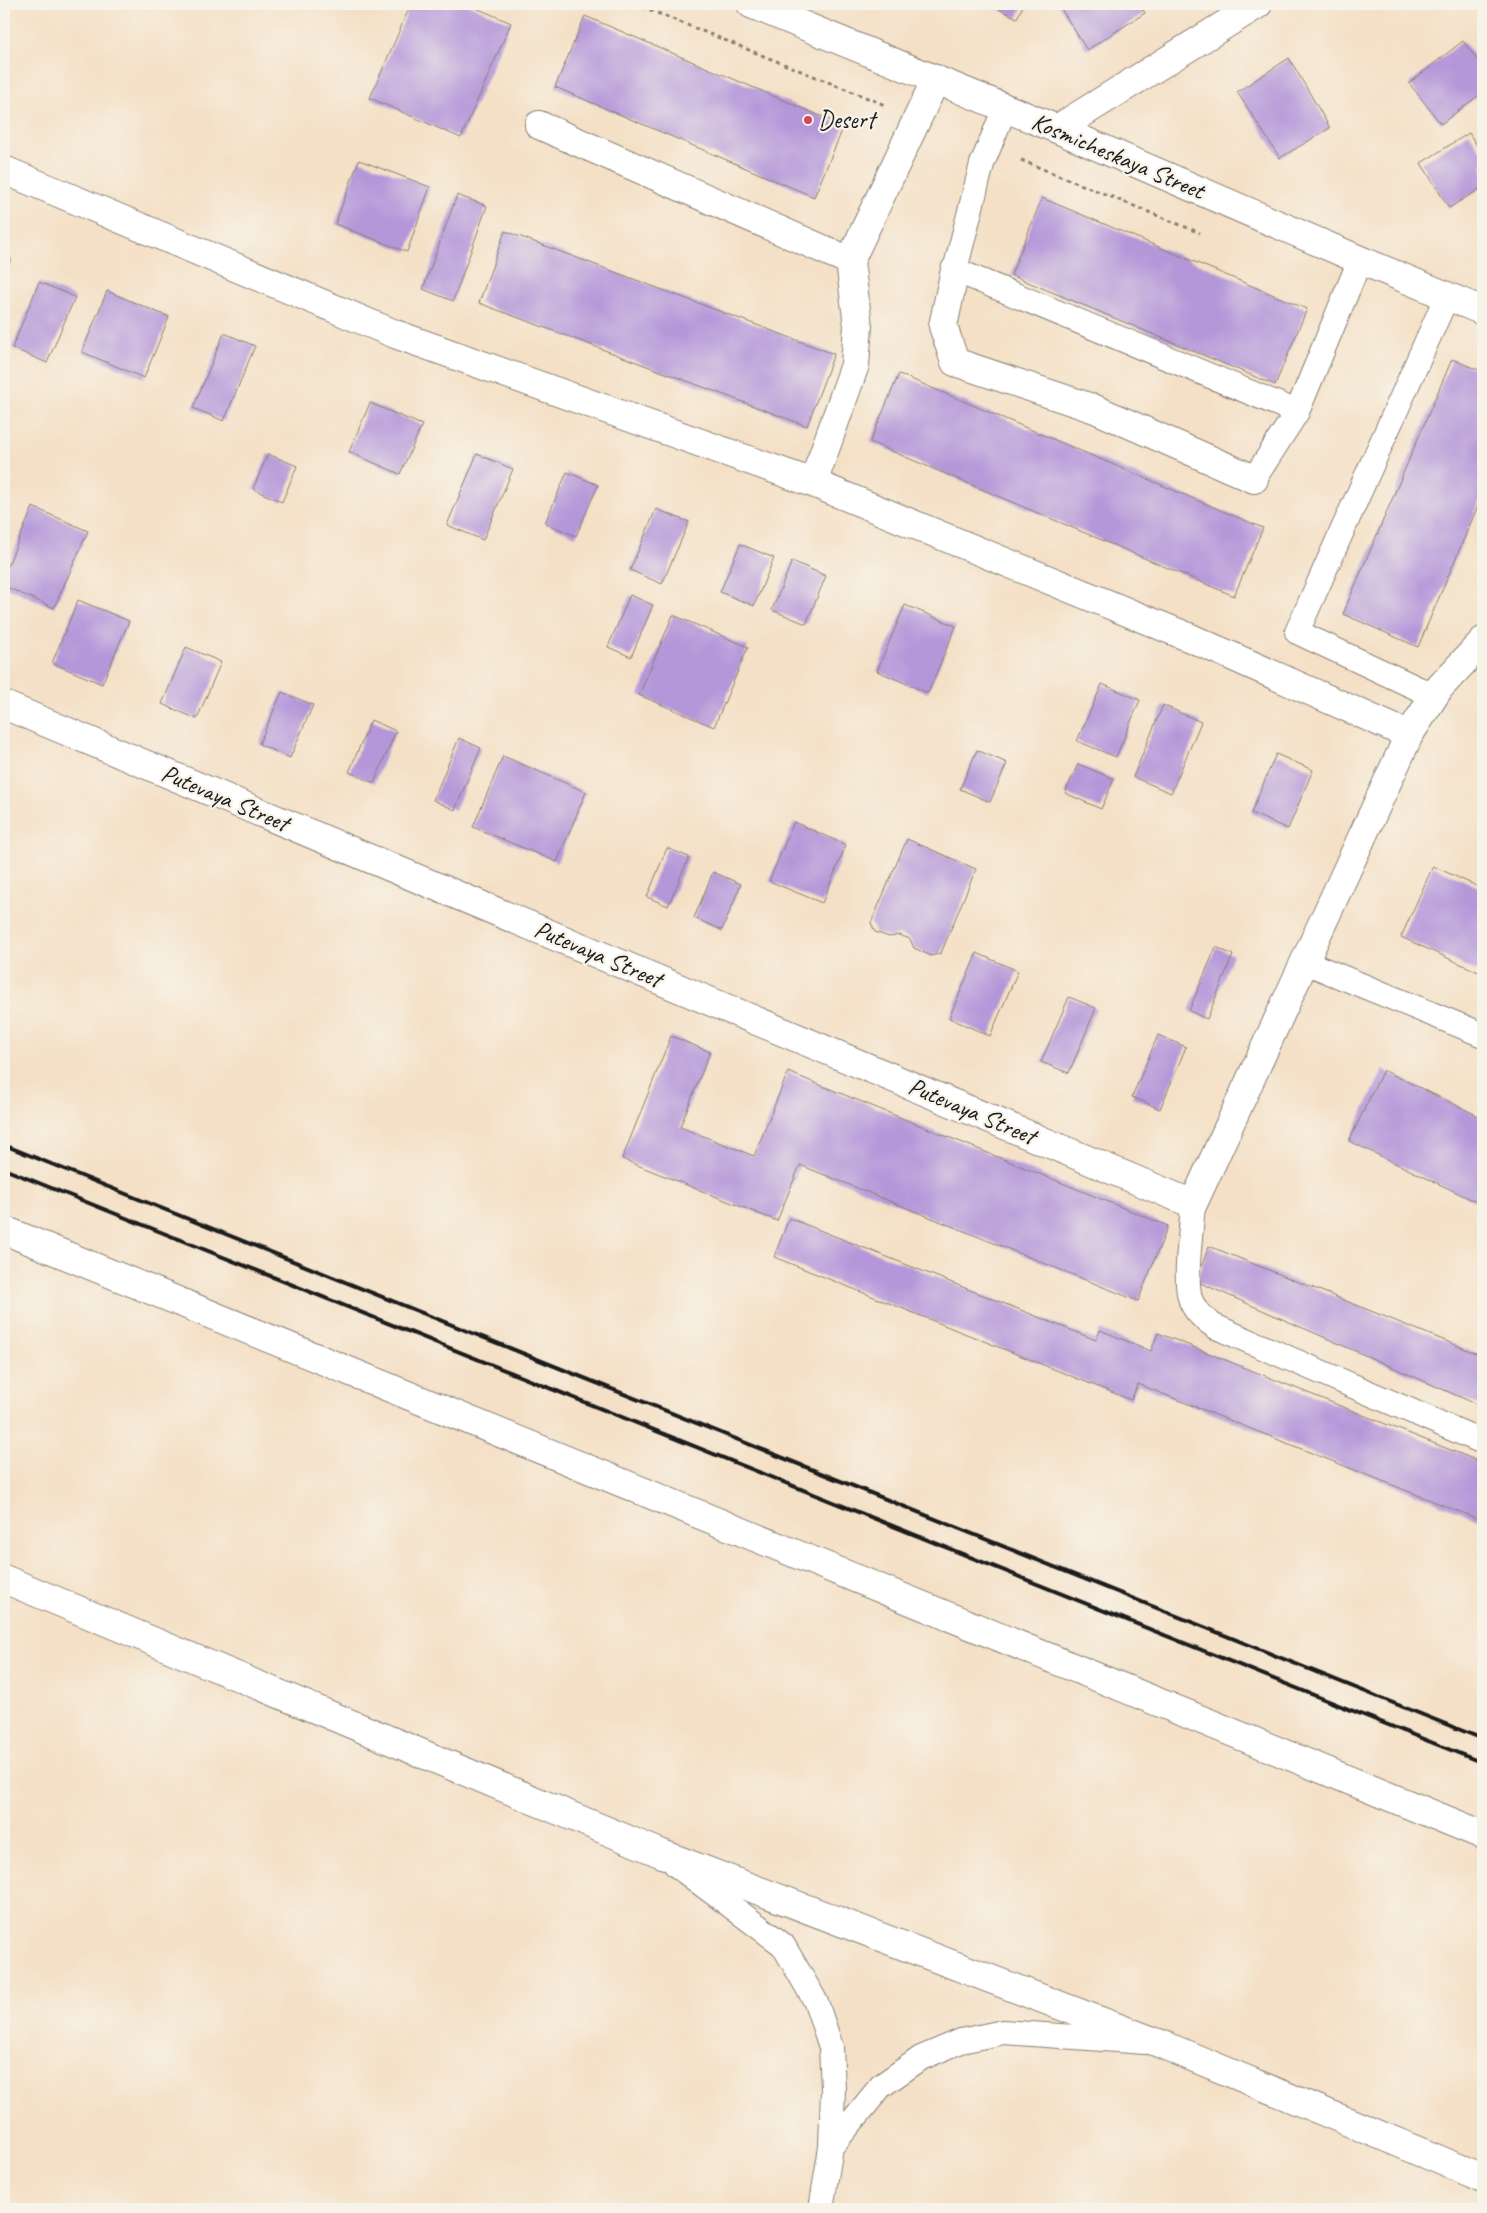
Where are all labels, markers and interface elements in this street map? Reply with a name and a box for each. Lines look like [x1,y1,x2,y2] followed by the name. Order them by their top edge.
[818,104,878,136] place label: Desert
[1027,105,1212,208] street label: Kosmicheskaya Street
[802,114,814,126] marker: Desert
[157,757,297,841] street label: Putevaya Street
[530,913,670,997] street label: Putevaya Street
[904,1070,1044,1154] street label: Putevaya Street

